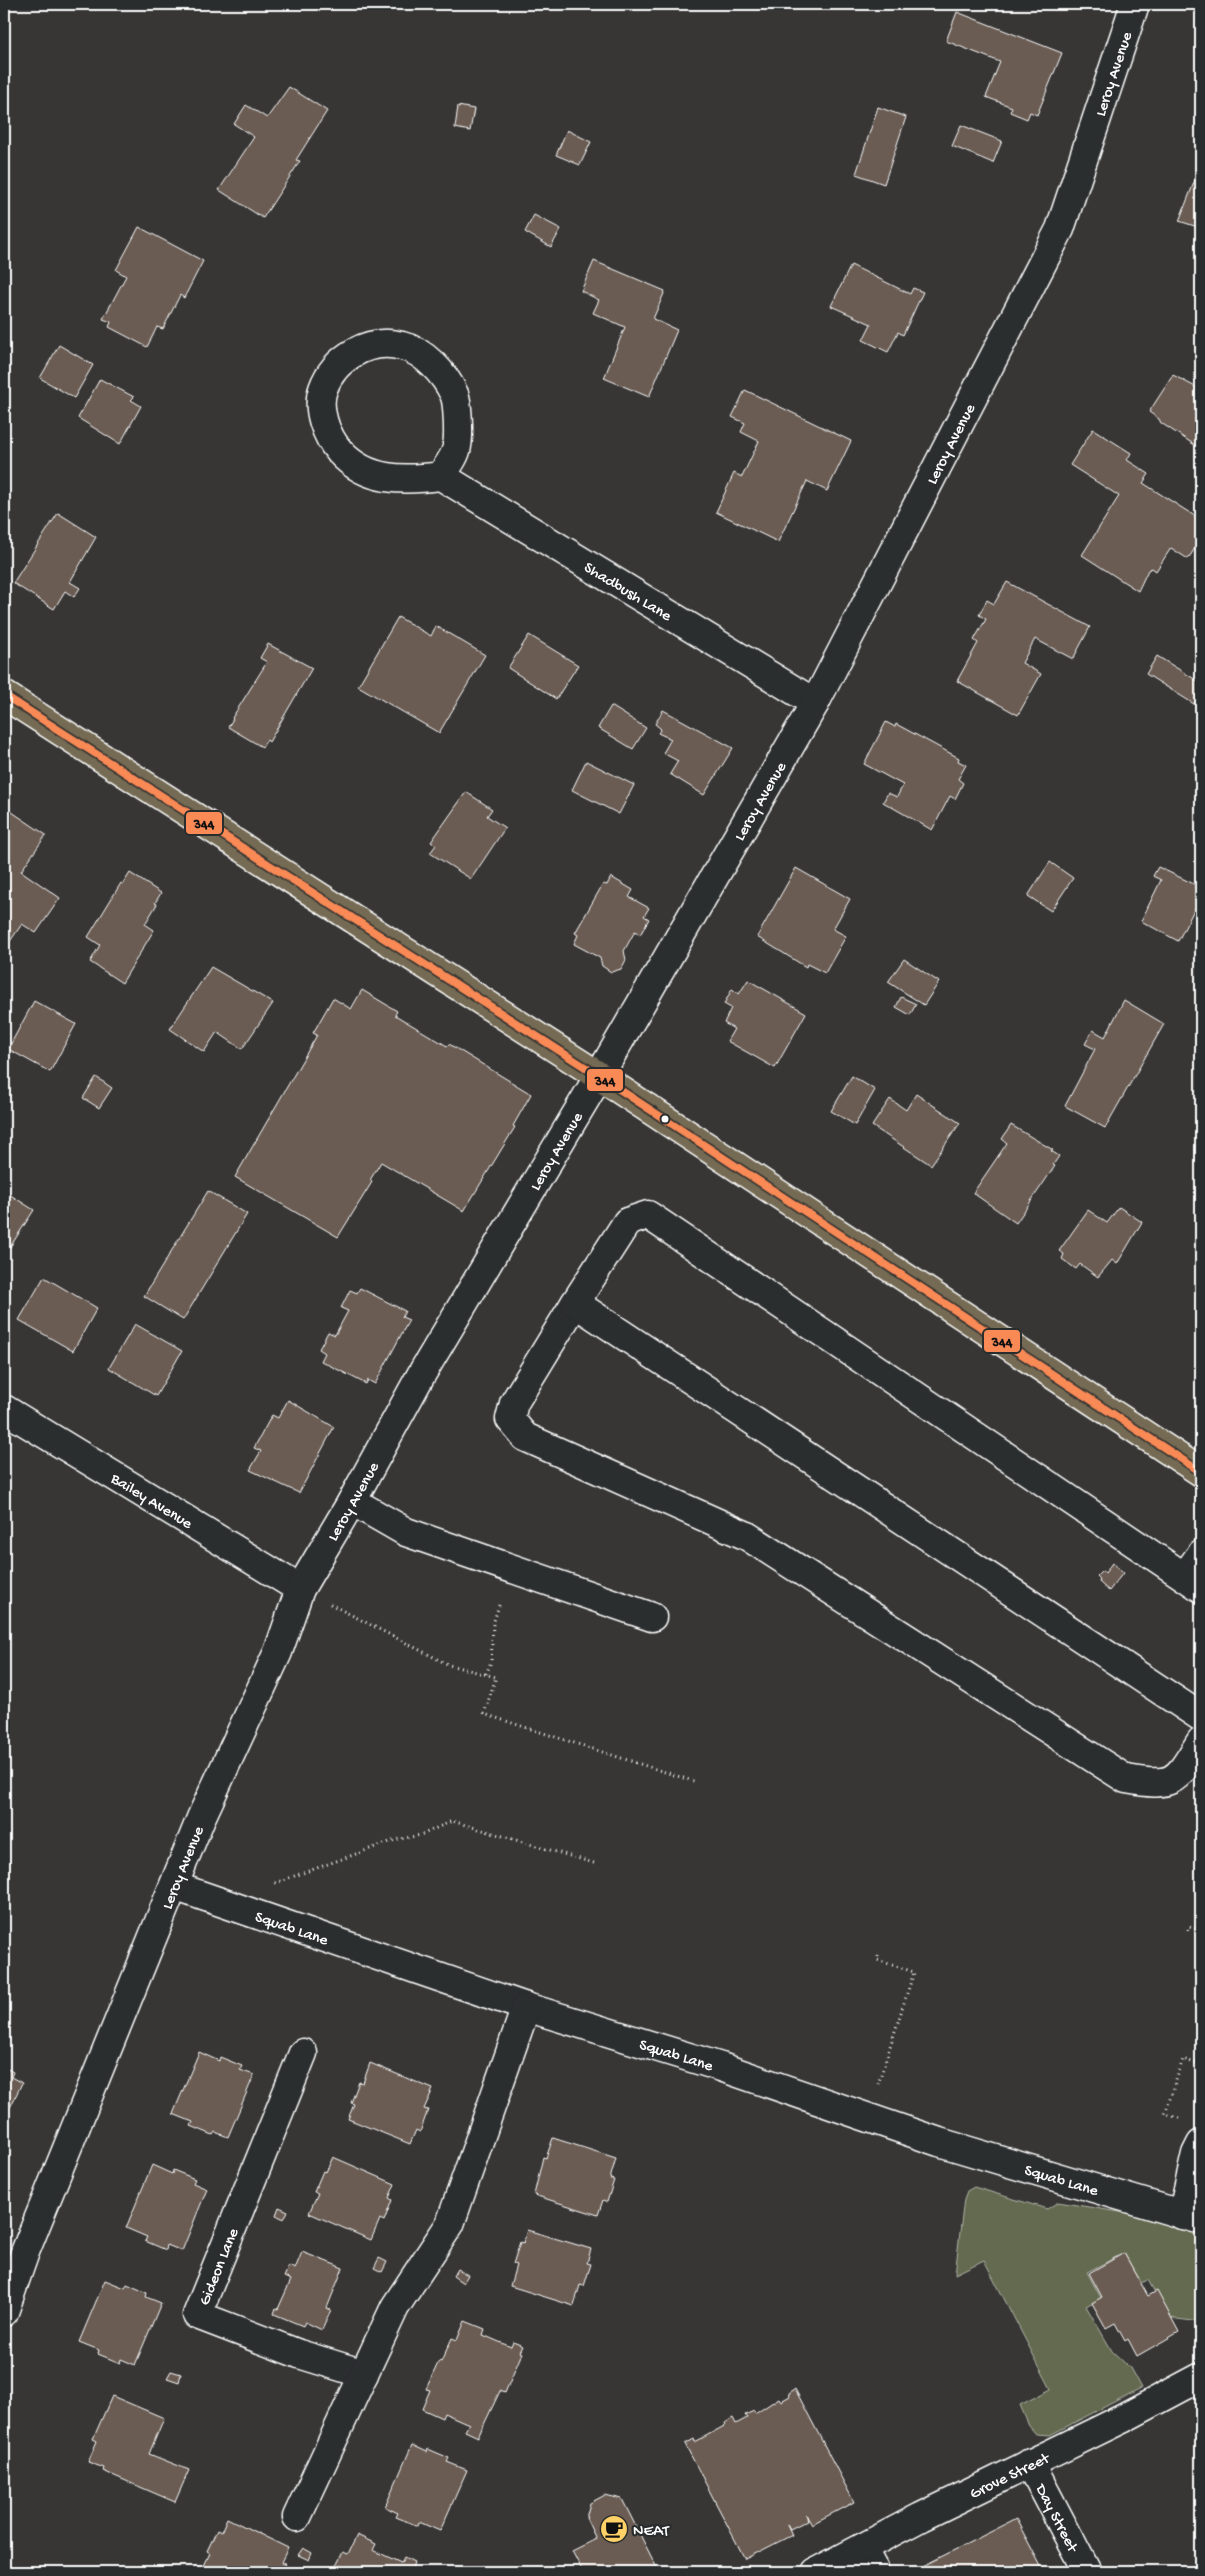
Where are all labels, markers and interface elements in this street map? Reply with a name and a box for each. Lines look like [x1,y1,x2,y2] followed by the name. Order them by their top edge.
[1092,29,1138,119] street label: Leroy Avenue
[924,401,981,488] street label: Leroy Avenue
[580,559,675,627] street label: Shadbush Lane
[731,759,792,845] street label: Leroy Avenue
[185,811,223,835] line badge: 344
[193,817,215,834] text: 344
[586,1068,624,1092] line badge: 344
[594,1074,616,1091] text: 344
[527,1109,589,1195] street label: Leroy Avenue
[660,1114,670,1124] unlabelled marker
[983,1329,1021,1353] line badge: 344
[991,1335,1013,1352] text: 344
[325,1459,385,1545] street label: Leroy Avenue
[106,1470,196,1535] street label: Bailey Avenue
[159,1823,210,1913] street label: Leroy Avenue
[252,1909,331,1952] street label: Squab Lane
[637,2036,716,2077] street label: Squab Lane
[1022,2162,1101,2202] street label: Squab Lane
[196,2225,245,2309] street label: Gideon Lane
[967,2449,1054,2505] street label: Grove Street
[1029,2481,1081,2557] street label: Day Street
[599,2514,629,2544] cafe icon: NEAT
[633,2523,670,2542] place label: NEAT

